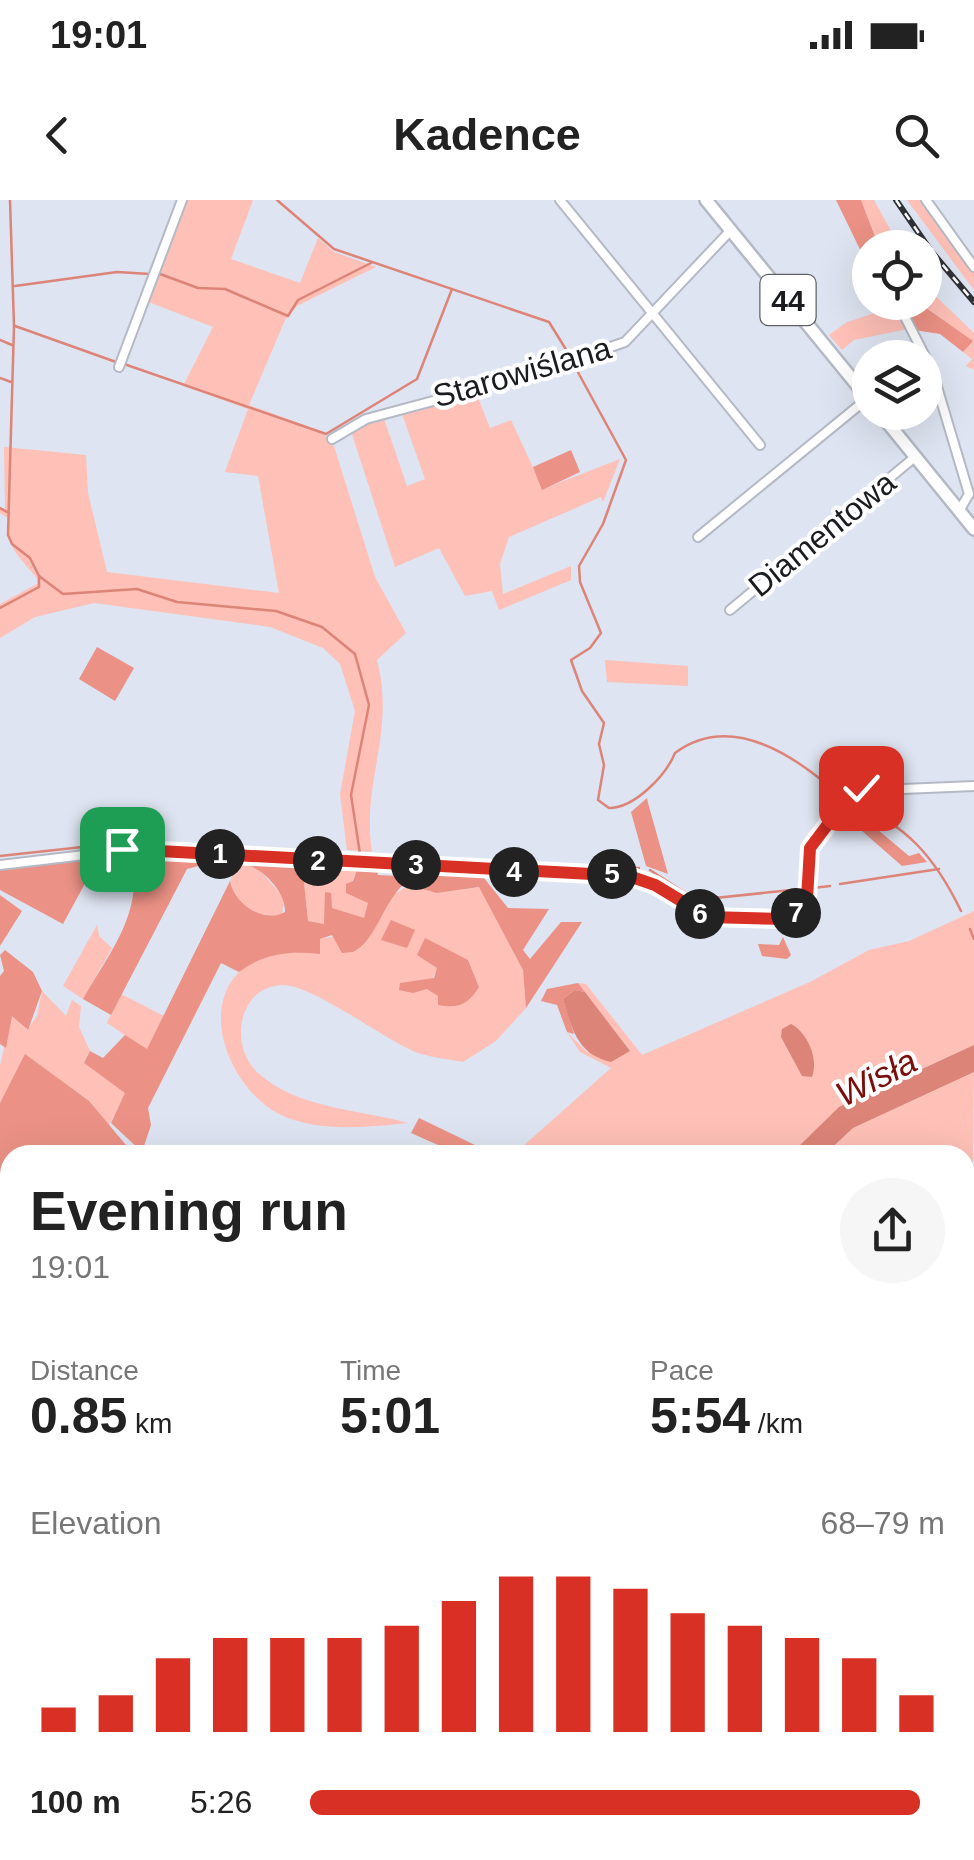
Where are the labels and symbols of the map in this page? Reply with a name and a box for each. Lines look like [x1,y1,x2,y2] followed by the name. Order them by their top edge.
[760,275,816,325] road number: 44
[429,329,615,415] street label: Starowiślana
[742,464,903,604] street label: Diamentowa
[819,746,904,831] pin
[80,807,165,892] pin
[195,829,245,879] pin: 1
[293,836,343,886] pin: 2
[391,840,441,890] pin: 3
[489,847,539,897] pin: 4
[587,849,637,899] pin: 5
[771,888,821,938] pin: 7
[675,889,725,939] pin: 6
[829,1040,923,1114] water label: Wisła

